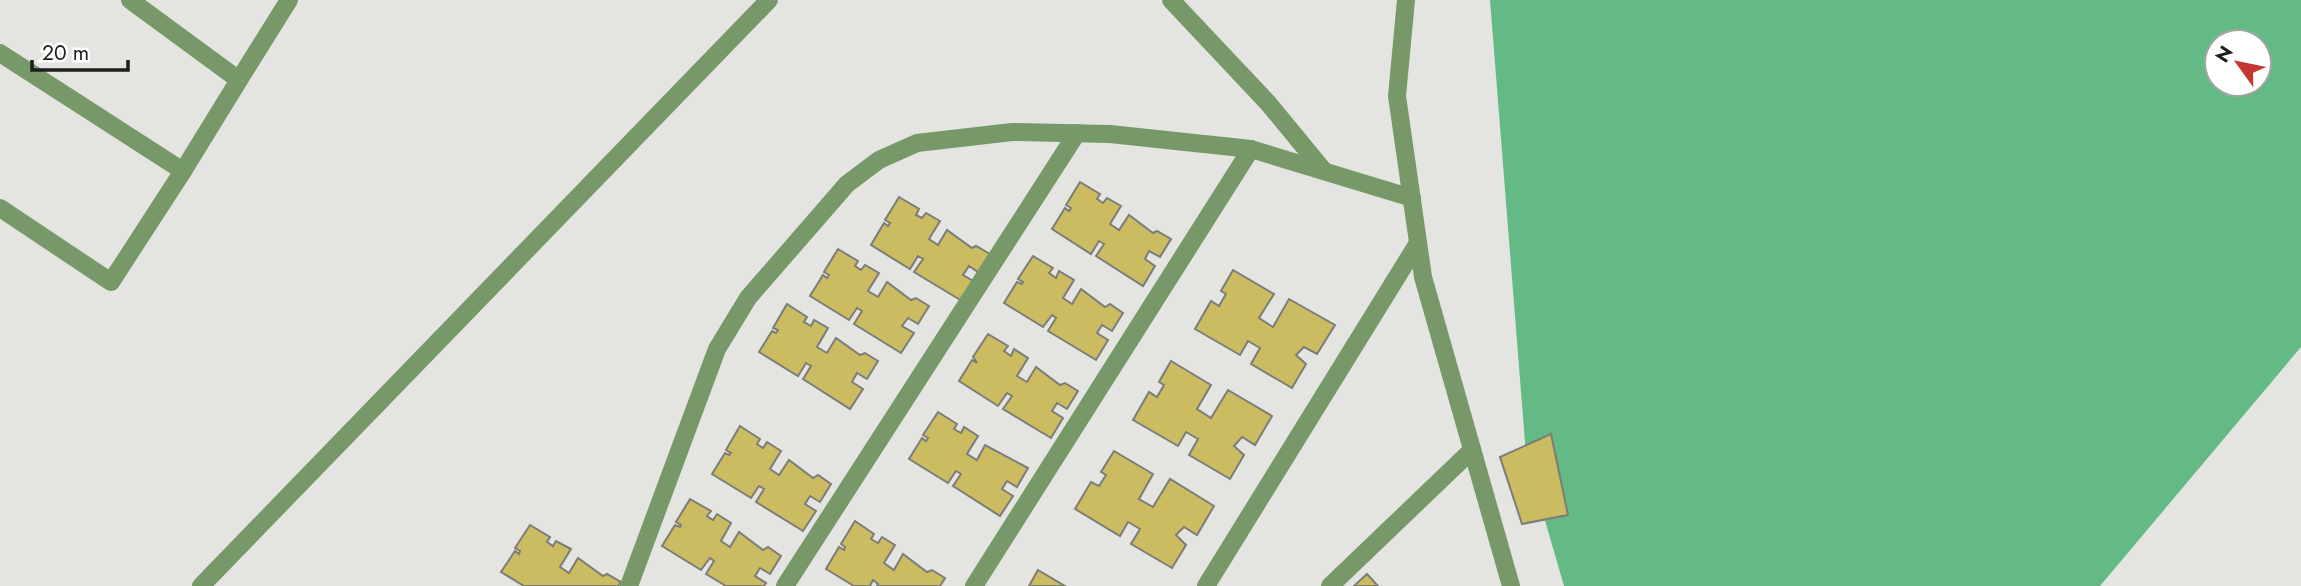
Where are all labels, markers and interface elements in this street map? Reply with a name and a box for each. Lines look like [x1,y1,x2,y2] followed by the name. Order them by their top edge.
[32,28,128,72] scale bar
[2203,28,2273,98] north arrow
[42,38,89,68] text: 20 m
[2209,40,2240,68] text: N

